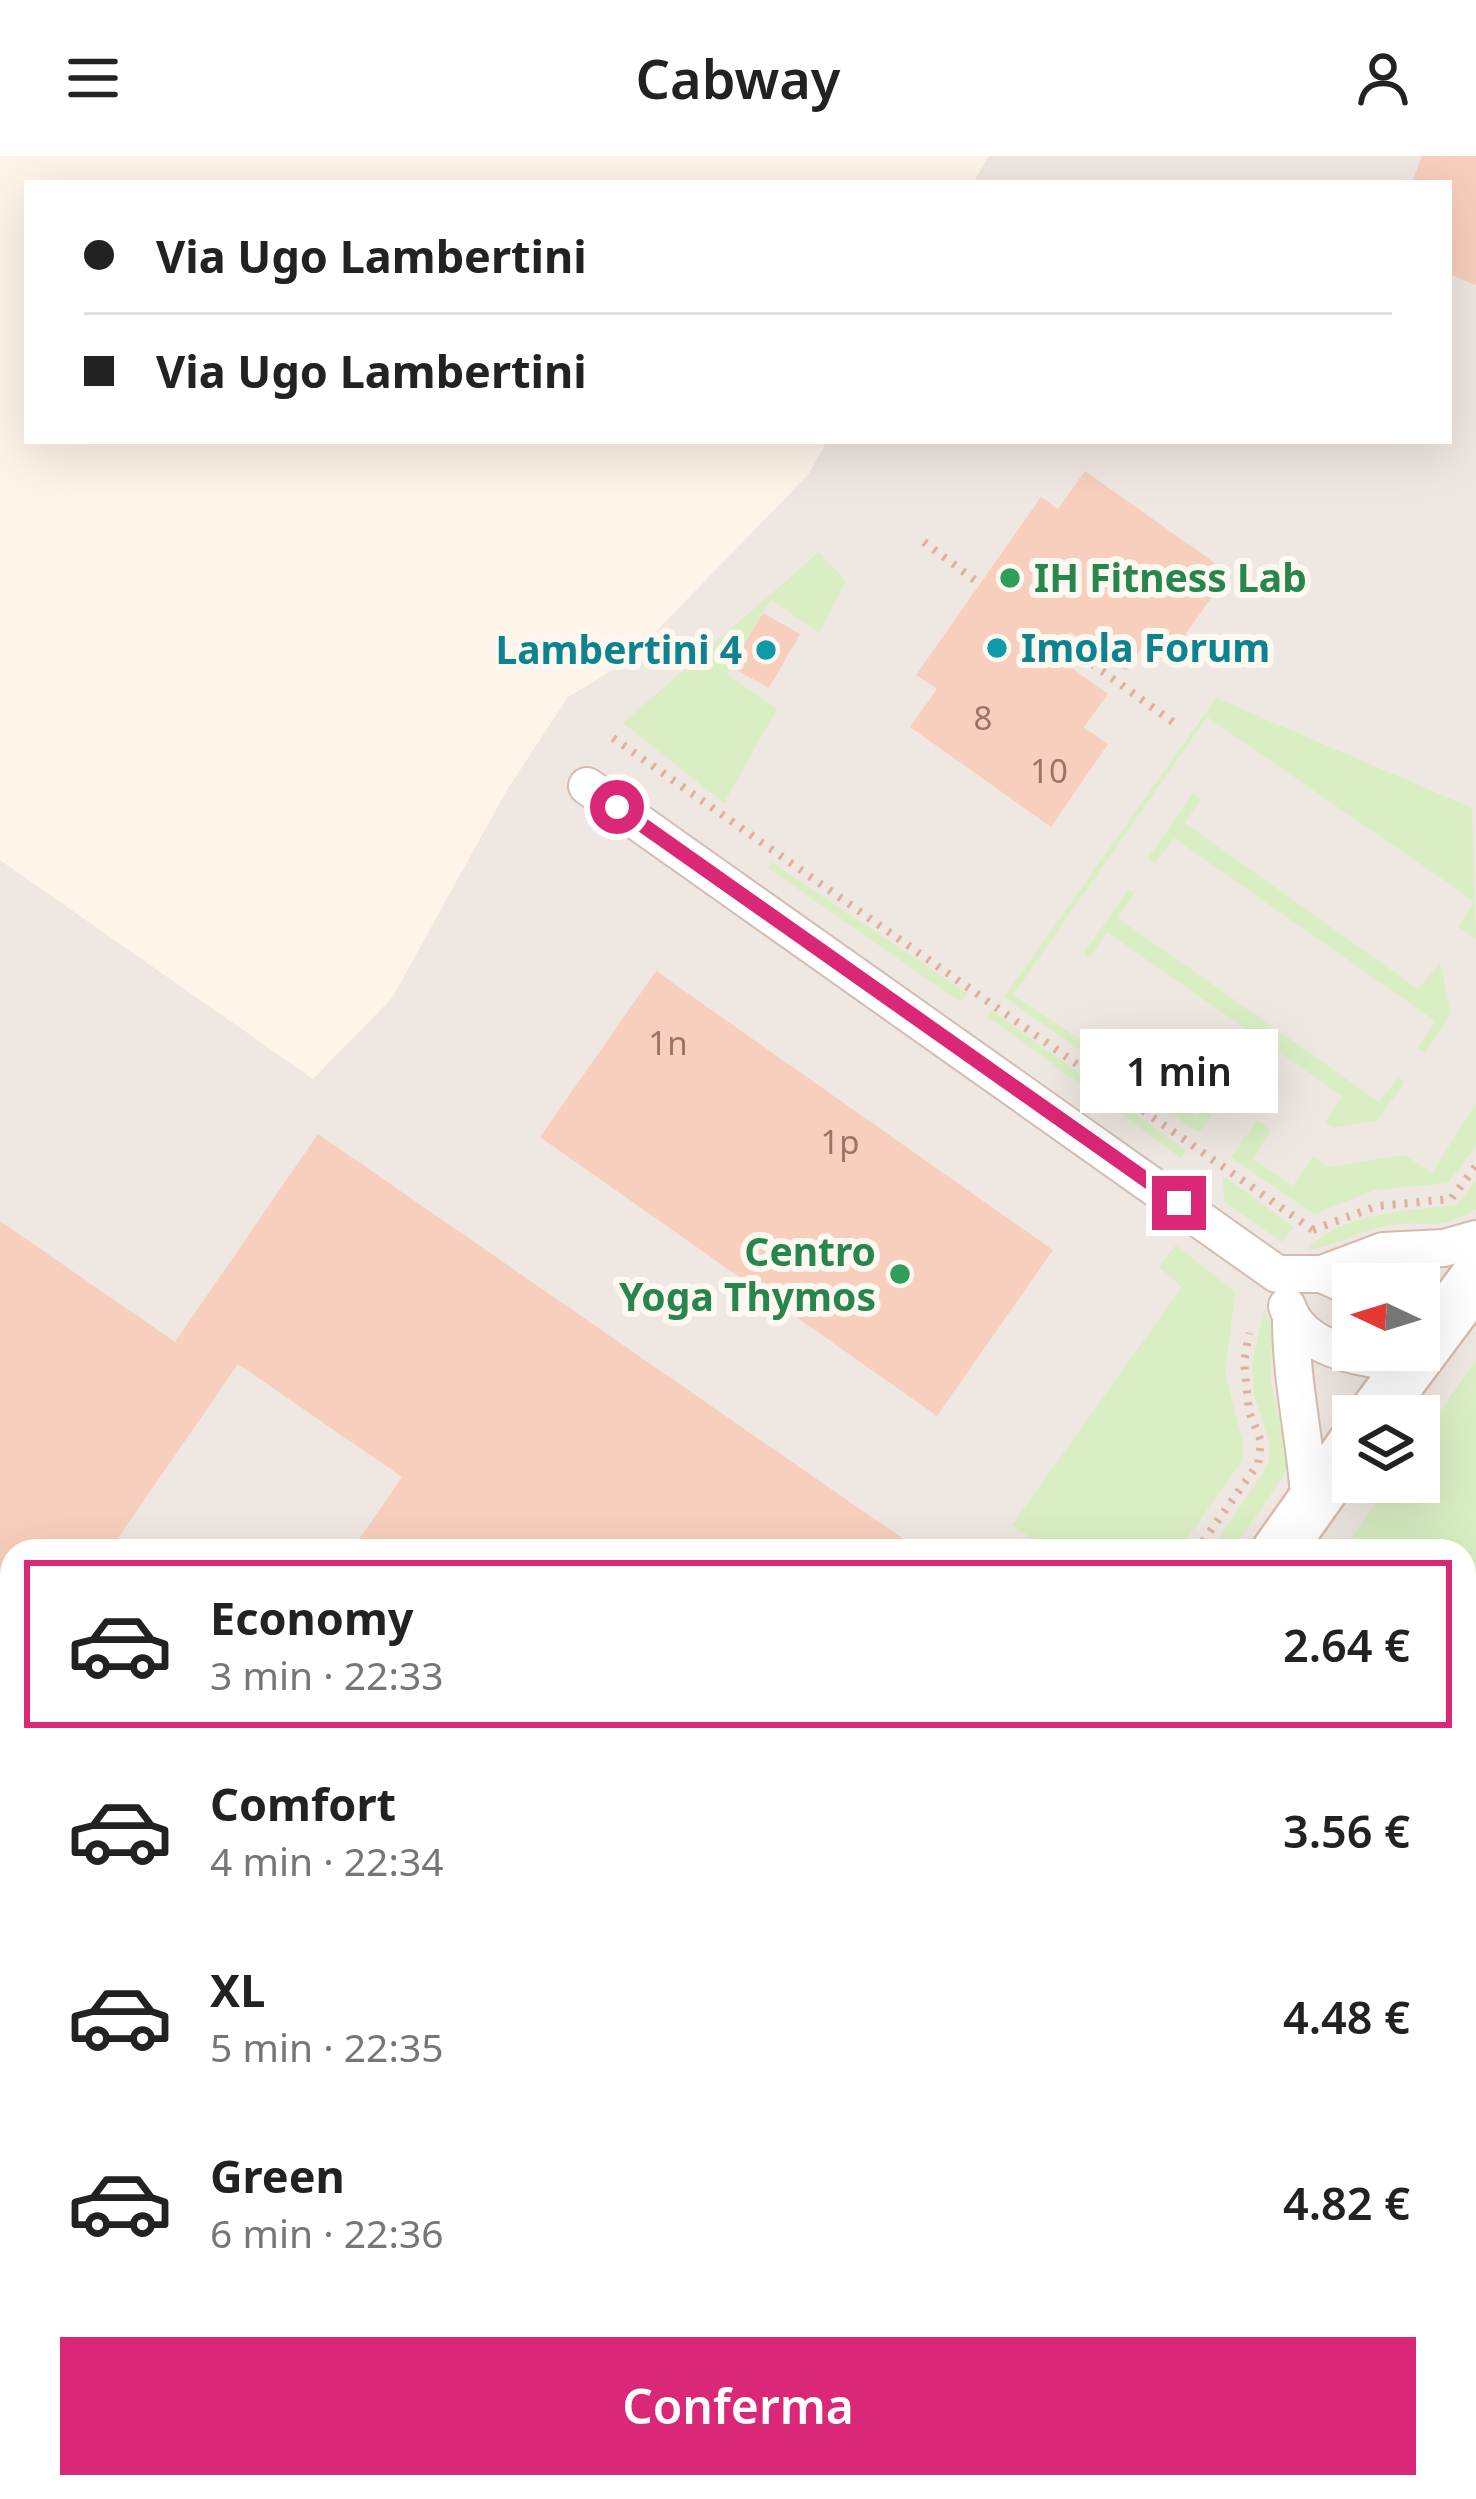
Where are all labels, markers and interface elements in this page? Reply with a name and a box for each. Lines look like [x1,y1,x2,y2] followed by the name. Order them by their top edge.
[636,41,840,115] text: Cabway
[60,45,126,111] icon: menu
[1350,45,1416,111] icon: person
[156,225,587,286] text: Via Ugo Lambertini
[156,340,587,401] text: Via Ugo Lambertini
[1034,550,1307,603] place label: IH Fitness Lab
[997,565,1023,591] marker: IH Fitness Lab
[1021,620,1270,673] place label: Imola Forum
[495,622,742,675] place label: Lambertini 4
[984,635,1010,661] marker: Imola Forum
[753,637,779,663] marker: Lambertini 4
[974,695,992,740] house number: 8
[1030,748,1068,793] house number: 10
[590,780,644,834] route start
[648,1020,688,1065] house number: 1n
[1080,1029,1278,1113] callout: 1 min
[1126,1044,1232,1097] text: 1 min
[820,1119,860,1164] house number: 1p
[1152,1176,1206,1230] route end
[619,1224,876,1322] place label: Centro Yoga Thymos
[887,1261,913,1287] marker: Centro Yoga Thymos
[1332,1263,1440,1371] north arrow
[1332,1263,1440,1503] map controls
[1332,1395,1440,1503] button: layers
[210,1587,414,1648] text: Economy
[66,1590,174,1698] icon: car
[1283,1614,1410,1675] text: 2.64 €
[210,1648,444,1701] text: 3 min · 22:33
[210,1773,396,1834] text: Comfort
[66,1776,174,1884] icon: car
[1283,1800,1410,1861] text: 3.56 €
[210,1834,444,1887] text: 4 min · 22:34
[210,1959,265,2020] text: XL
[66,1962,174,2070] icon: car
[1283,1986,1410,2047] text: 4.48 €
[210,2020,444,2073] text: 5 min · 22:35
[210,2145,345,2206] text: Green
[66,2148,174,2256] icon: car
[1283,2172,1410,2233] text: 4.82 €
[210,2206,444,2259] text: 6 min · 22:36
[60,2337,1416,2475] button: Conferma

